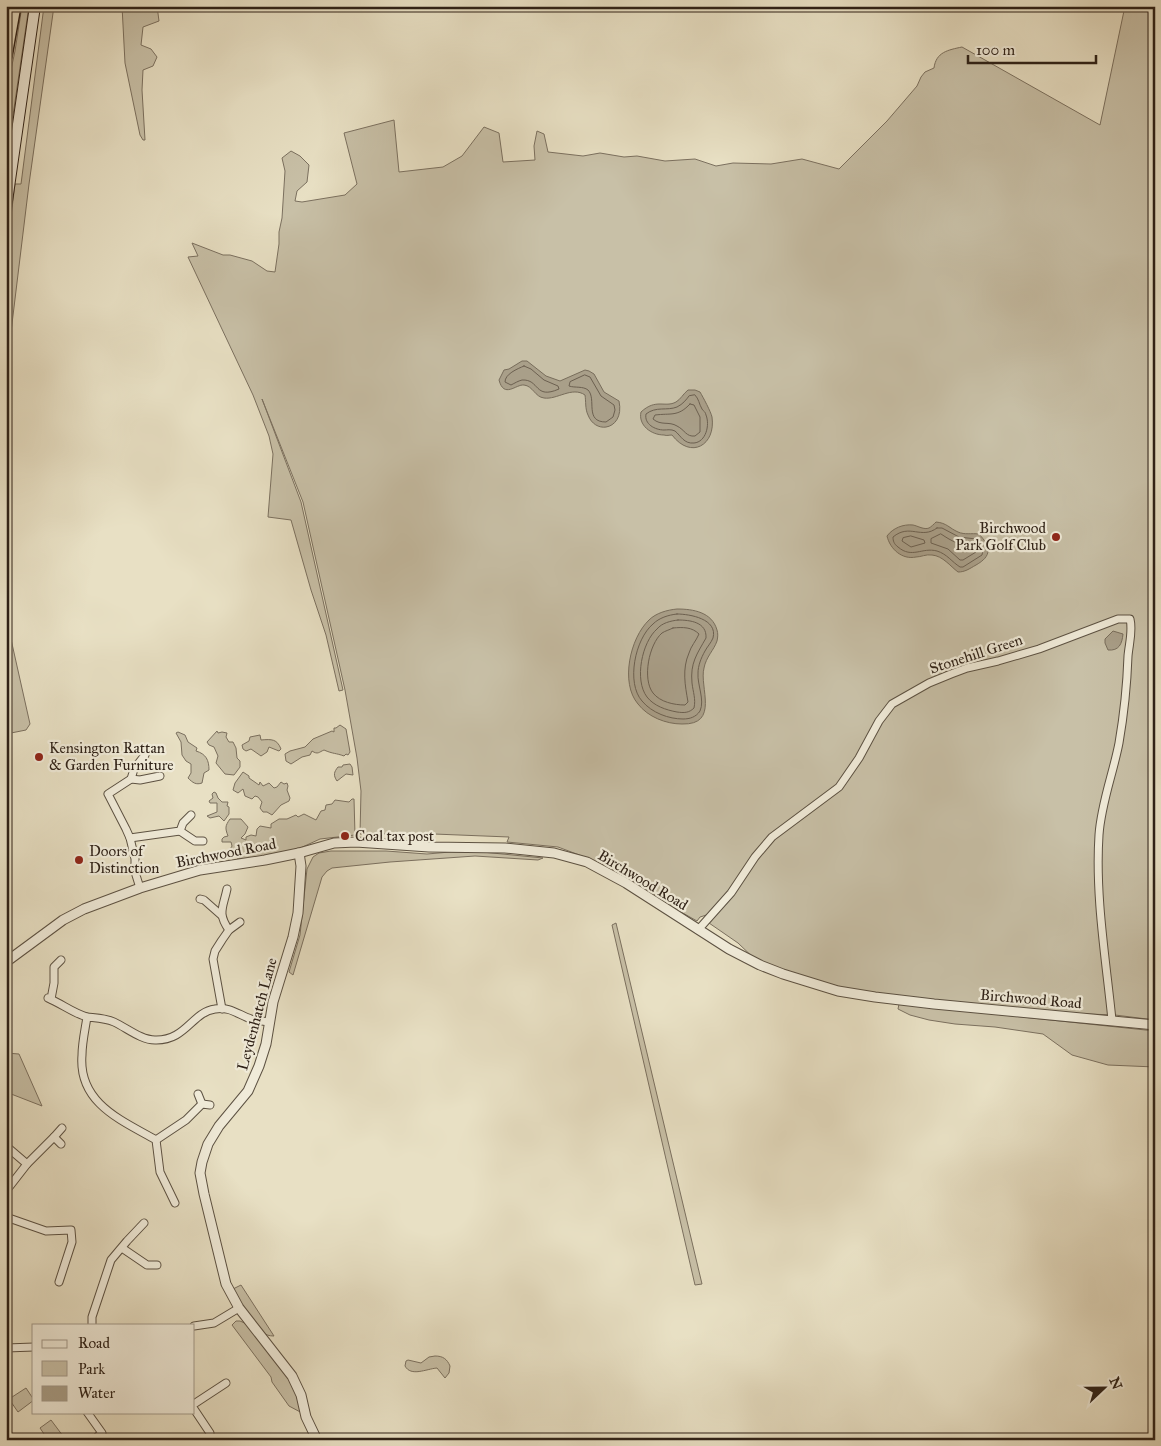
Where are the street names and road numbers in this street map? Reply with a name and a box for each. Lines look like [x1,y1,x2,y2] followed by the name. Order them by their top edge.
[927,630,1025,678] street label: Stonehill Green
[174,834,278,872] street label: Birchwood Road
[595,846,692,914] street label: Birchwood Road
[233,956,281,1072] street label: Leydenhatch Lane
[979,986,1083,1012] street label: Birchwood Road

